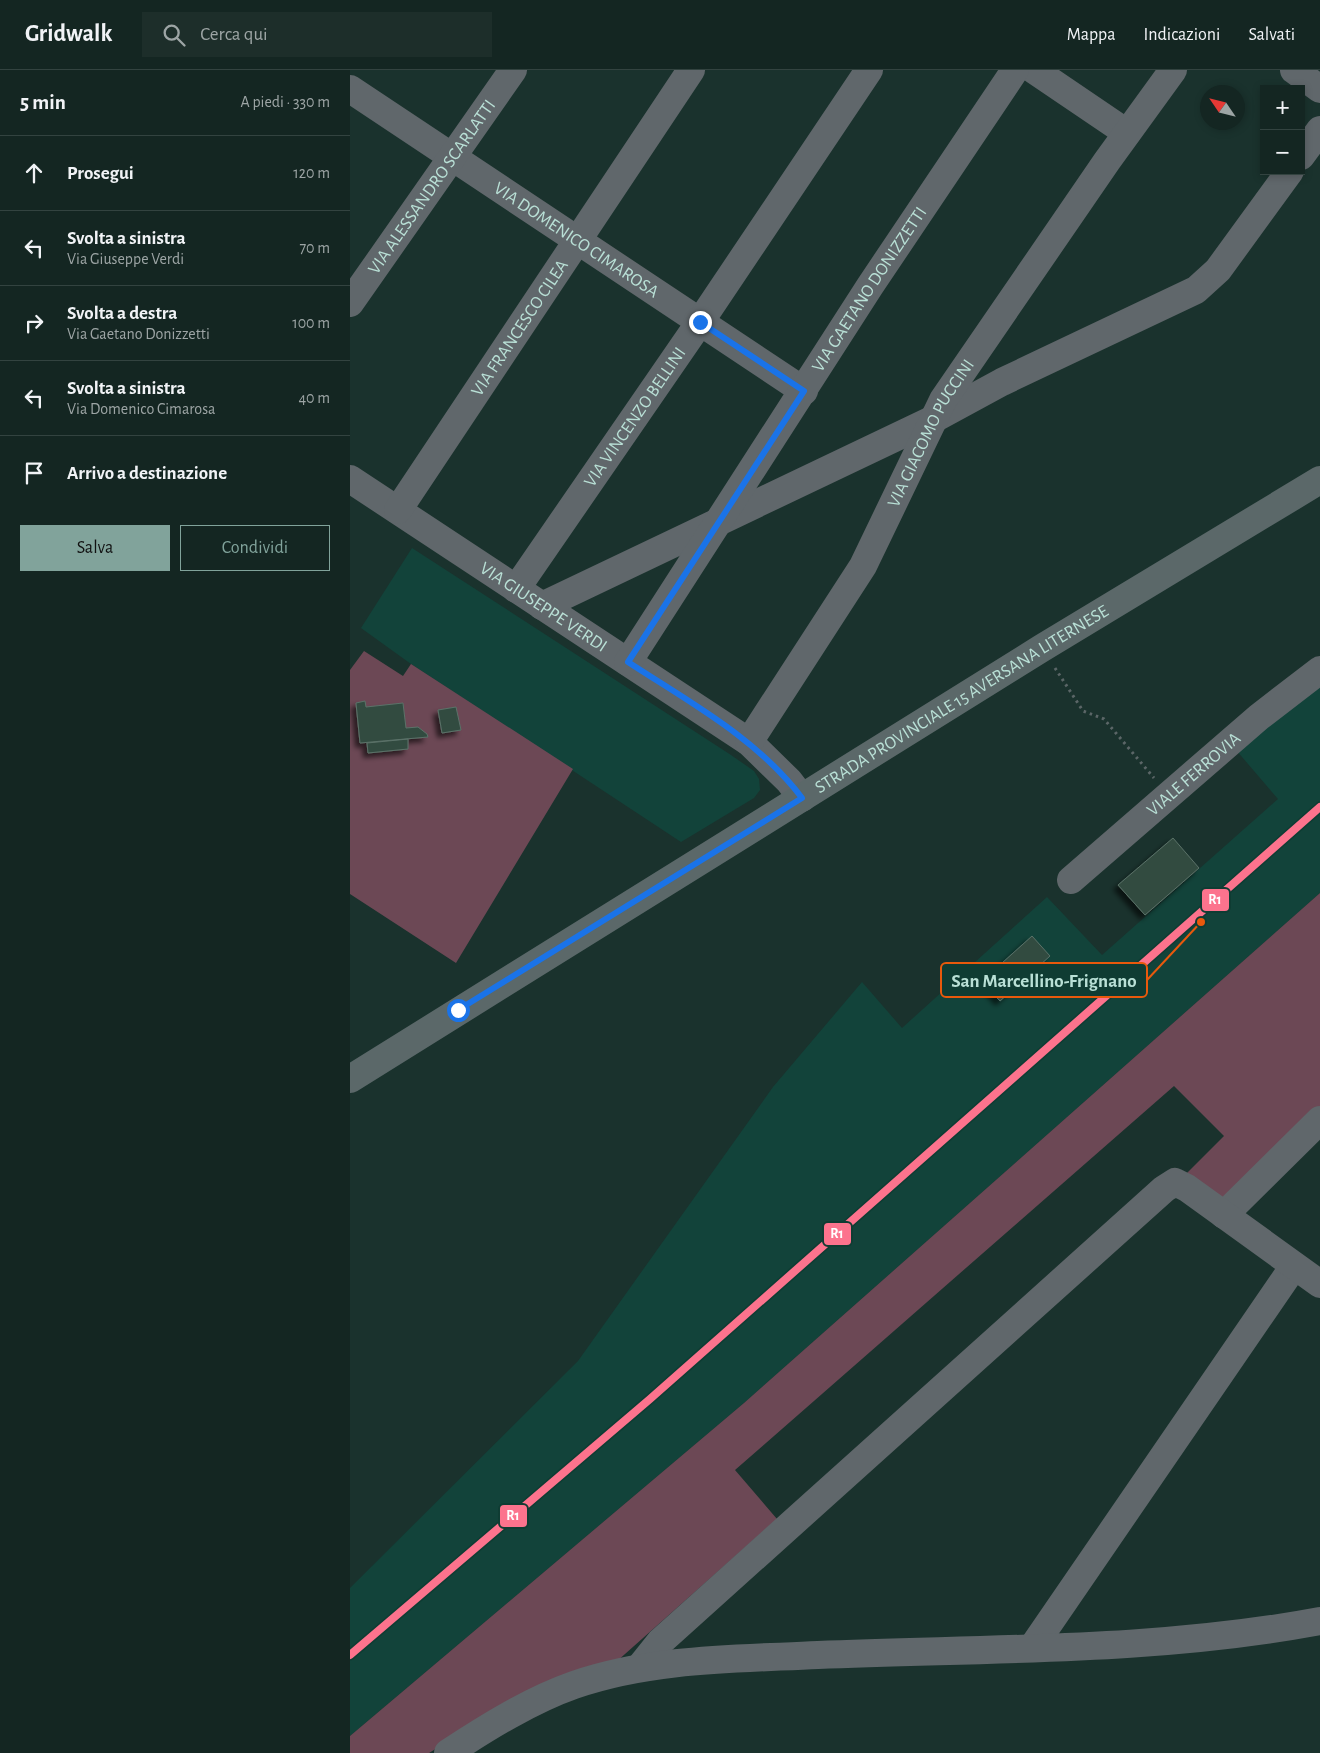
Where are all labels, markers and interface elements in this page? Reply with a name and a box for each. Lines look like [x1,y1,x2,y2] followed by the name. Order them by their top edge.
[142,12,492,57] search box
[160,21,188,49] icon: search
[25,22,112,46] text: Gridwalk
[200,25,268,44] text: Cerca qui
[1067,26,1116,44] text: Mappa
[1144,26,1220,44] text: Indicazioni
[1248,26,1295,44] text: Salvati
[1200,85,1245,130] north arrow
[1260,85,1305,175] map controls
[1260,85,1305,130] button: +
[20,92,66,113] text: 5 min
[241,94,330,110] text: A piedi · 330 m
[365,97,499,278] street label: VIA ALESSANDRO SCARLATTI
[1260,130,1305,175] button: −
[20,159,48,187] icon: ahead
[67,164,134,183] text: Prosegui
[293,165,330,181] text: 120 m
[490,179,662,302] street label: VIA DOMENICO CIMAROSA
[809,204,930,375] street label: VIA GAETANO DONIZZETTI
[67,229,186,248] text: Svolta a sinistra
[20,234,48,262] icon: left
[299,240,330,256] text: 70 m
[67,251,184,267] text: Via Giuseppe Verdi
[468,256,572,400] street label: VIA FRANCESCO CILEA
[67,304,177,323] text: Svolta a destra
[20,309,48,337] icon: right
[689,311,712,334] route end
[292,315,330,331] text: 100 m
[67,326,210,342] text: Via Gaetano Donizzetti
[581,344,690,491] street label: VIA VINCENZO BELLINI
[885,356,978,510] street label: VIA GIACOMO PUCCINI
[67,379,186,398] text: Svolta a sinistra
[20,384,48,412] icon: left
[298,390,330,406] text: 40 m
[67,401,215,417] text: Via Domenico Cimarosa
[20,459,48,487] icon: arrive
[67,464,227,483] text: Arrivo a destinazione
[20,525,170,571] button: Salva
[180,525,330,571] button: Condividi
[476,559,610,656] street label: VIA GIUSEPPE VERDI
[812,602,1112,797] street label: STRADA PROVINCIALE 15 AVERSANA LITERNESE
[1144,729,1245,820] street label: VIALE FERROVIA
[1201,888,1230,912] line badge: R1
[1208,893,1222,907] text: R1
[941,963,1147,997] callout: San Marcellino-Frignano
[951,972,1137,991] text: San Marcellino-Frignano
[447,999,470,1022] route start
[823,1222,852,1246] line badge: R1
[830,1227,844,1241] text: R1
[499,1504,528,1528] line badge: R1
[506,1509,520,1523] text: R1

